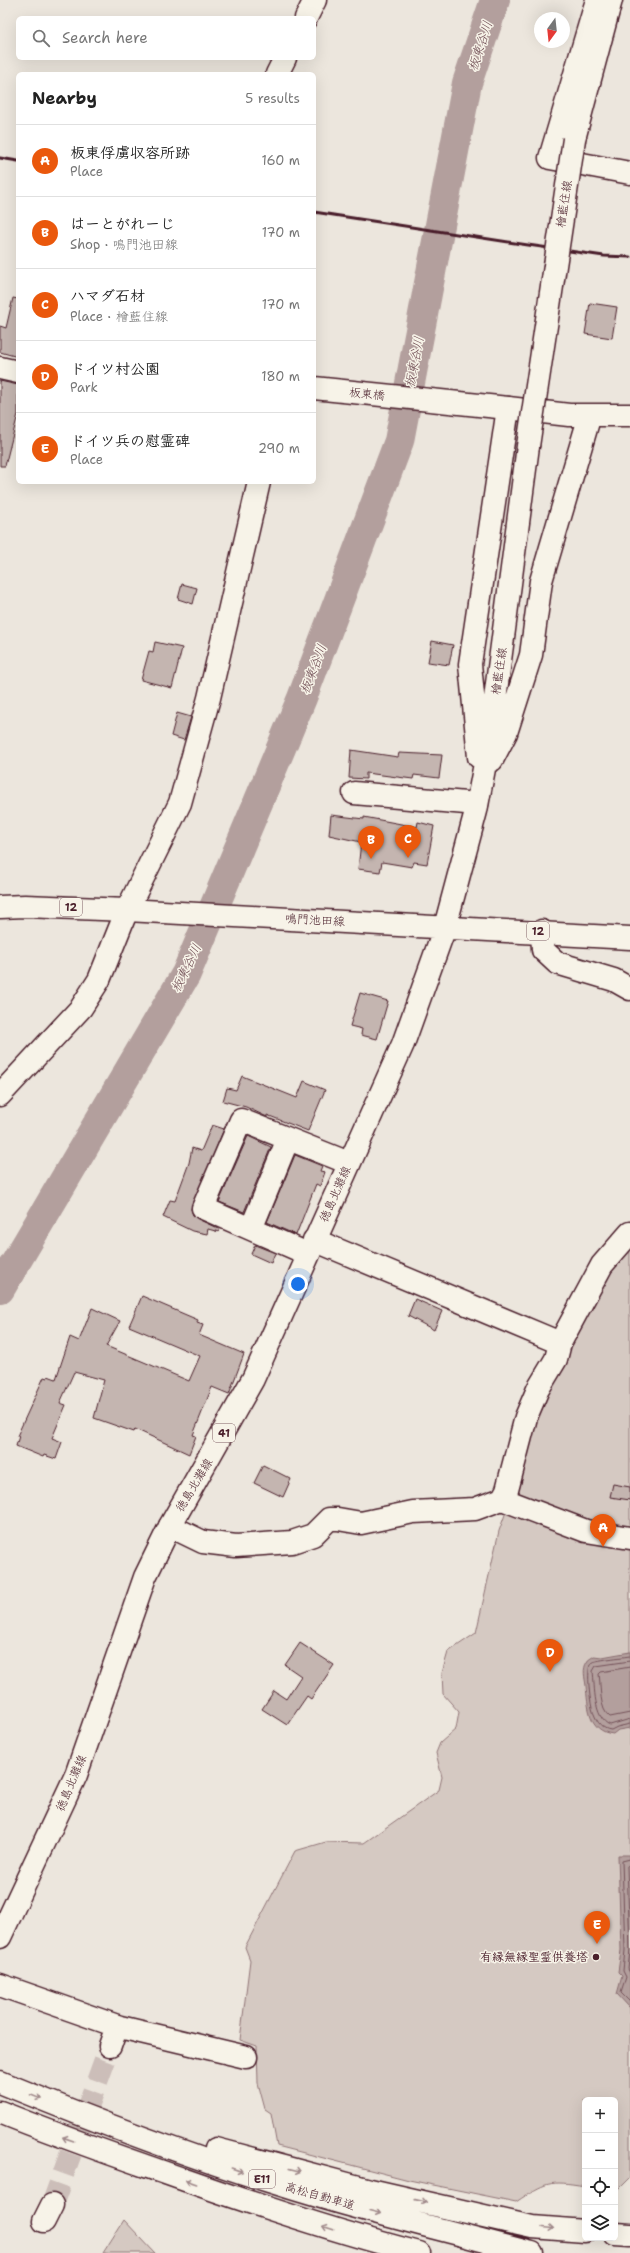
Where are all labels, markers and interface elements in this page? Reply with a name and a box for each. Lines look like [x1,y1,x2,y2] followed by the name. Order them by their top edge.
[534,12,570,48] north arrow
[16,16,316,60] search box
[464,19,496,73] water label: 板東谷川
[30,27,52,49] icon: search
[62,28,148,48] text: Search here
[32,87,97,109] text: Nearby
[245,90,300,107] text: 5 results
[70,143,190,163] text: 板東俘虜収容所跡
[40,152,50,169] text: A
[262,152,300,169] text: 160 m
[70,163,103,180] text: Place
[552,179,576,229] street label: 檜藍住線
[70,214,175,234] text: はーとがれーじ
[41,224,49,241] text: B
[262,224,300,241] text: 170 m
[70,236,178,253] text: Shop · 鳴門池田線
[70,286,145,306] text: ハマダ石材
[41,296,49,313] text: C
[262,296,300,313] text: 170 m
[70,308,168,325] text: Place · 檜藍住線
[401,335,427,389] water label: 板東谷川
[70,359,160,379] text: ドイツ村公園
[40,368,50,385] text: D
[261,368,300,385] text: 180 m
[70,379,98,396] text: Park
[348,384,386,404] street label: 板東橋
[70,431,190,451] text: ドイツ兵の慰霊碑
[41,440,49,457] text: E
[258,440,300,457] text: 290 m
[70,451,103,468] text: Place
[296,642,330,696] water label: 板東谷川
[488,646,510,696] street label: 檜藍住線
[395,825,421,858] pin: C
[358,826,384,859] pin: B
[60,898,82,916] road number: 12
[285,910,345,930] street label: 鳴門池田線
[527,922,549,940] road number: 12
[167,941,205,995] water label: 板東谷川
[315,1163,355,1225] street label: 徳島北灘線
[288,1274,308,1294] your location
[213,1424,235,1442] road number: 41
[172,1455,216,1515] street label: 徳島北灘線
[590,1514,616,1547] pin: A
[537,1639,563,1672] pin: D
[52,1752,90,1814] street label: 徳島北灘線
[584,1911,610,1944] pin: E
[480,1949,588,1965] place label: 有縁無縁聖霊供養塔
[591,1952,601,1962] marker: 有縁無縁聖霊供養塔
[30,2094,42,2101] one-way arrow
[582,2097,618,2241] map controls
[582,2097,618,2133] button: +
[582,2133,618,2169] button: −
[63,2135,75,2143] one-way arrow
[288,2166,301,2174] one-way arrow
[231,2167,244,2174] one-way arrow
[582,2169,618,2205] button: locate
[249,2170,275,2188] road number: E11
[185,2178,198,2185] one-way arrow
[283,2178,357,2214] street label: 高松自動車道
[414,2198,427,2206] one-way arrow
[582,2205,618,2241] button: layers
[368,2209,381,2216] one-way arrow
[321,2224,334,2231] one-way arrow
[541,2225,554,2232] one-way arrow

